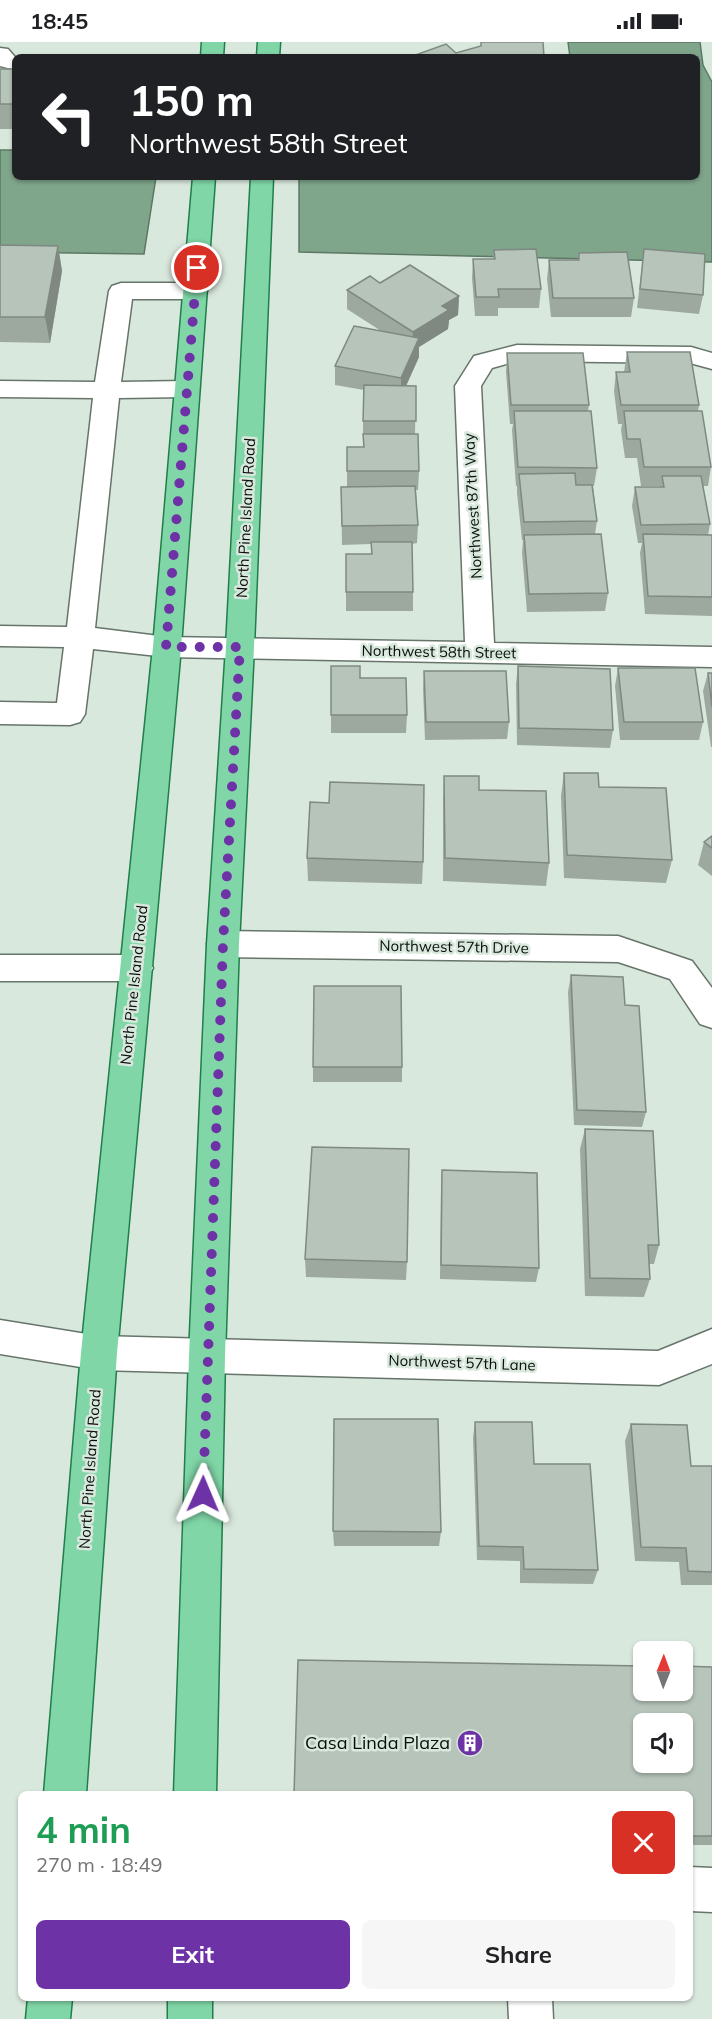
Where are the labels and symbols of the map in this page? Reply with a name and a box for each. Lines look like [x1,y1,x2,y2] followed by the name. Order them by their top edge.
[171,242,222,293] pin
[459,433,486,579] street label: Northwest 87th Way
[232,438,259,598] street label: North Pine Island Road
[362,641,516,662] street label: Northwest 58th Street
[116,904,151,1066] street label: North Pine Island Road
[379,936,529,957] street label: Northwest 57th Drive
[388,1350,536,1375] street label: Northwest 57th Lane
[74,1388,105,1550] street label: North Pine Island Road
[171,1462,235,1526] position arrow
[633,1641,693,1701] north arrow
[455,1728,485,1758] building icon: Casa Linda Plaza
[305,1731,450,1754] place label: Casa Linda Plaza

